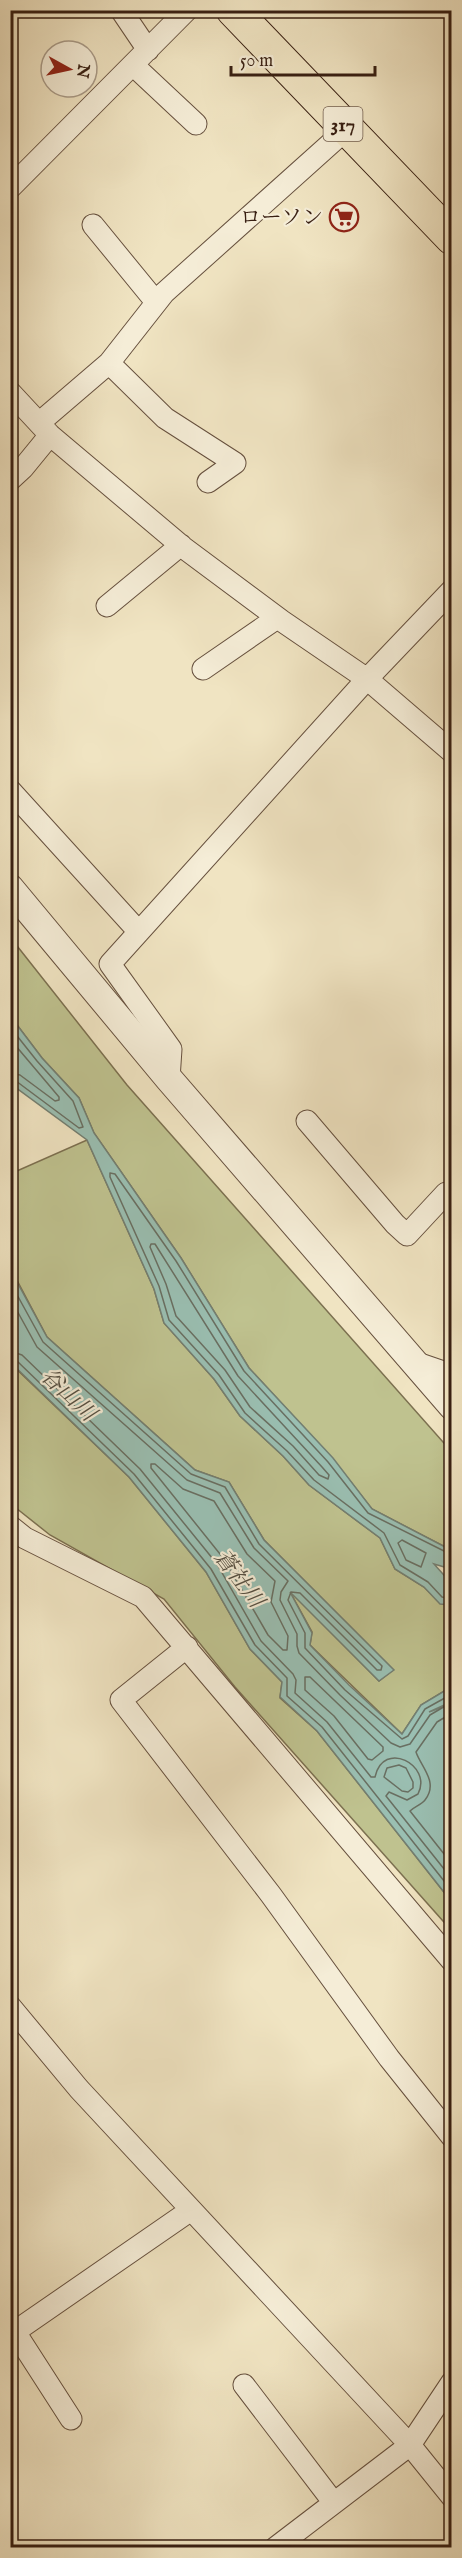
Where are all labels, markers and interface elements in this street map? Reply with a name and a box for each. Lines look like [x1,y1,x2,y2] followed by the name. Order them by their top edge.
[39,39,99,99] north arrow
[231,39,375,77] scale bar
[240,50,273,73] text: 50 m
[71,62,93,79] text: N
[324,107,362,141] road number: 317
[328,201,360,233] supermarket icon: ローソン
[240,205,323,232] place label: ローソン
[34,1363,103,1430] water label: 谷山川
[207,1544,271,1616] water label: 蒼社川

